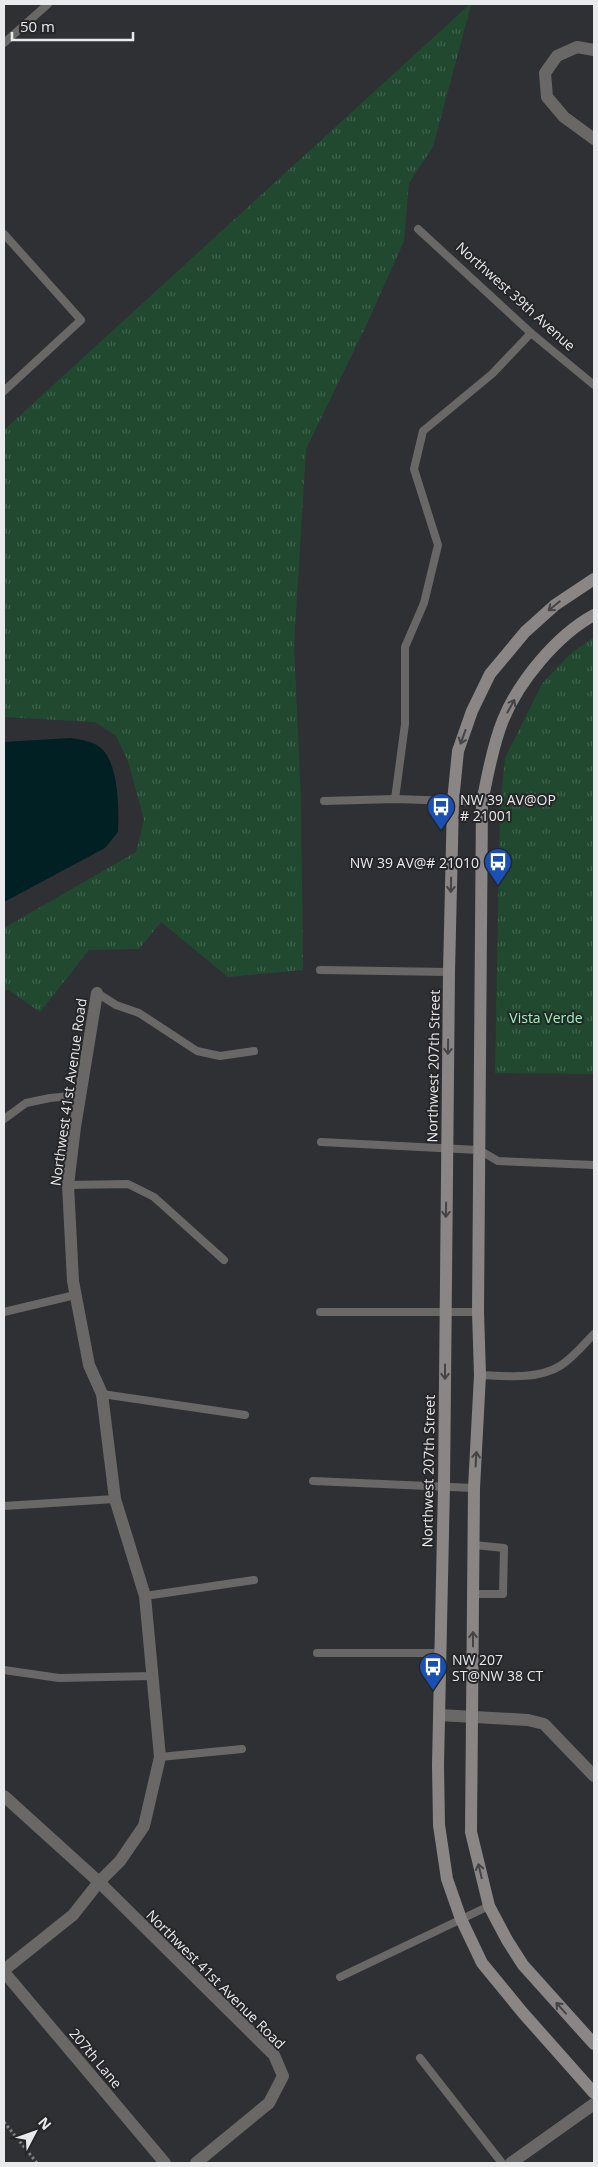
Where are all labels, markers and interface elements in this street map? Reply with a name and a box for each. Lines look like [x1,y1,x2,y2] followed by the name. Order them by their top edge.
[12,10,134,42] scale bar
[20,16,55,36] text: 50 m
[452,237,580,355] street label: Northwest 39th Avenue
[548,601,561,612] one-way arrow
[506,699,516,713] one-way arrow
[458,729,467,745] one-way arrow
[460,790,556,825] place label: NW 39 AV@OP # 21001
[426,792,456,831] bus stop icon: NW 39 AV@OP # 21001
[483,847,513,886] bus stop icon: NW 39 AV@# 21010
[350,853,479,872] place label: NW 39 AV@# 21010
[446,876,456,892] one-way arrow
[422,990,444,1142] street label: Northwest 207th Street
[45,997,91,1187] street label: Northwest 41st Avenue Road
[509,1008,583,1027] park label: Vista Verde
[444,1039,453,1055] one-way arrow
[442,1201,451,1217] one-way arrow
[440,1364,450,1380] one-way arrow
[417,1395,439,1547] street label: Northwest 207th Street
[471,1451,480,1467] one-way arrow
[469,1631,478,1647] one-way arrow
[452,1650,544,1685] place label: NW 207 ST@NW 38 CT
[418,1652,448,1691] bus stop icon: NW 207 ST@NW 38 CT
[475,1863,484,1879] one-way arrow
[142,1905,290,2053] street label: Northwest 41st Avenue Road
[555,2002,567,2015] one-way arrow
[65,2024,127,2092] street label: 207th Lane
[10,2107,60,2157] north arrow
[34,2113,56,2134] text: N

